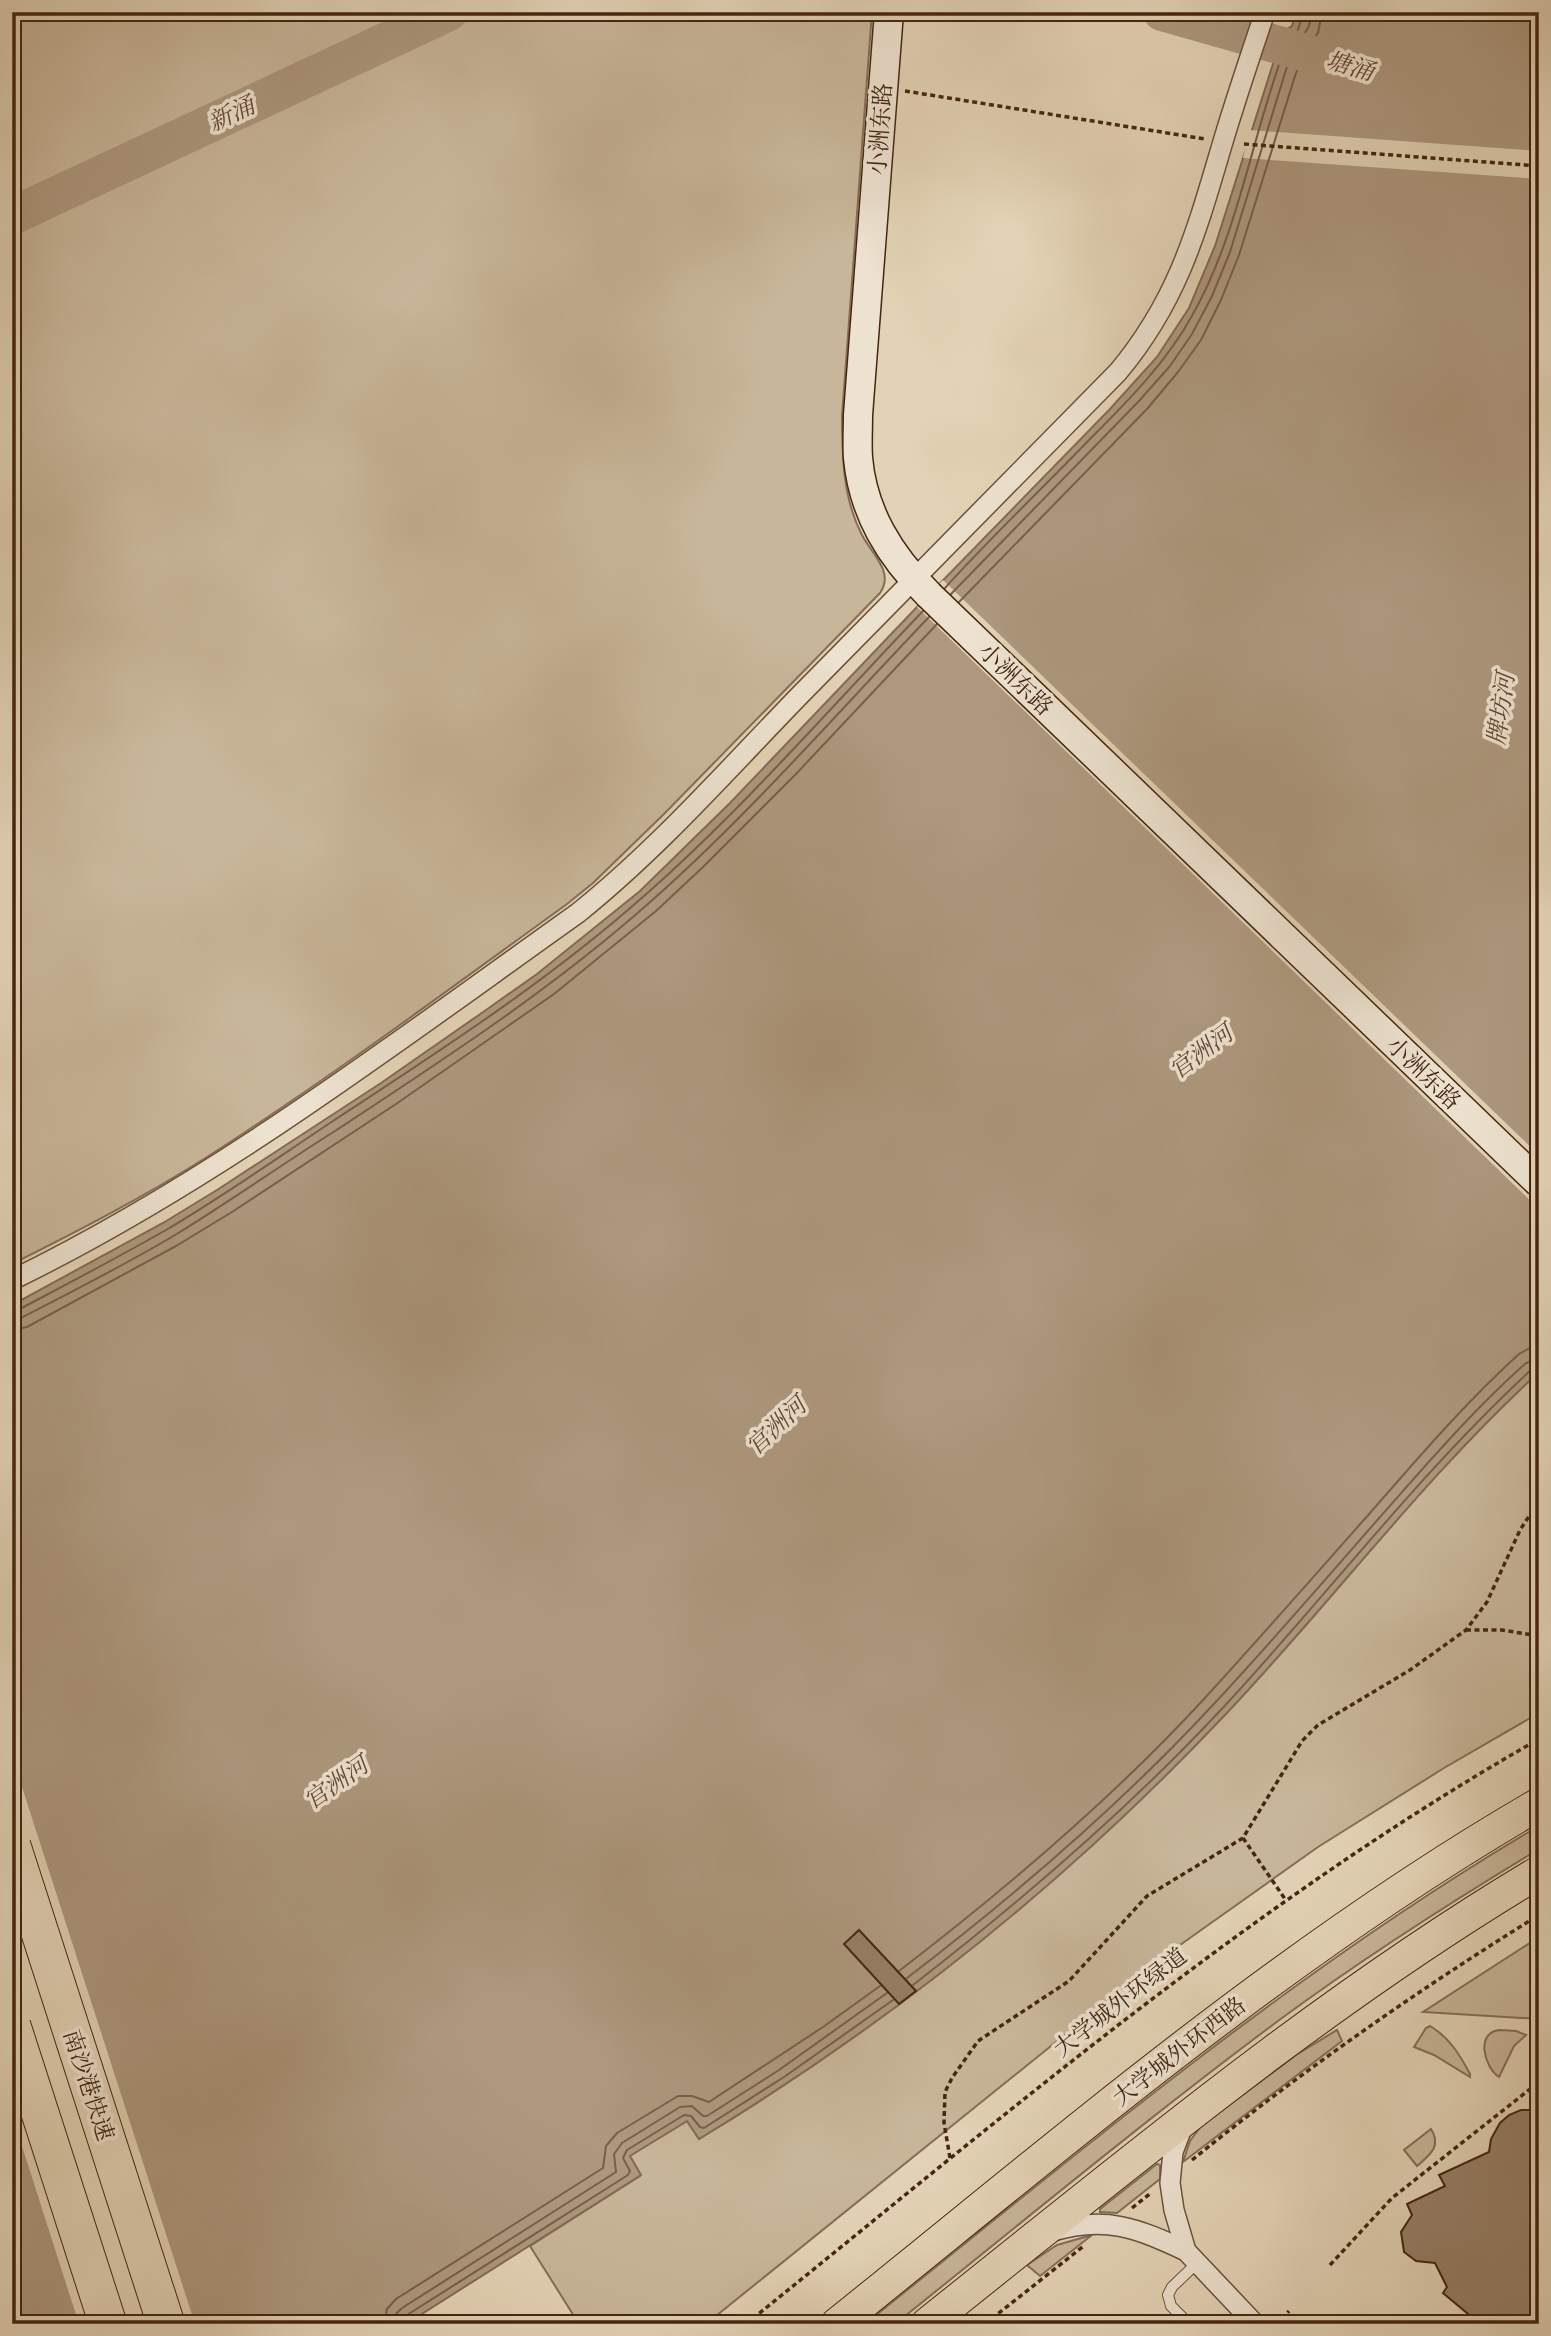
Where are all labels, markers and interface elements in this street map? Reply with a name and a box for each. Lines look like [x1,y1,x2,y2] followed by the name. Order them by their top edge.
[1322,44,1380,90] water label: 塘涌
[862,82,899,176] street label: 小洲东路
[202,88,263,140] water label: 新涌
[972,636,1060,722] street label: 小洲东路
[1480,667,1523,747] water label: 牌坊河
[1163,1015,1243,1087] water label: 官洲河
[1380,1030,1468,1116] street label: 小洲东路
[739,1387,817,1463] water label: 官洲河
[297,1747,379,1818] water label: 官洲河
[1047,1941,1193,2064] street label: 大学城外环绿道
[1106,1990,1252,2113] street label: 大学城外环西路
[56,2026,121,2145] street label: 南沙港快速

